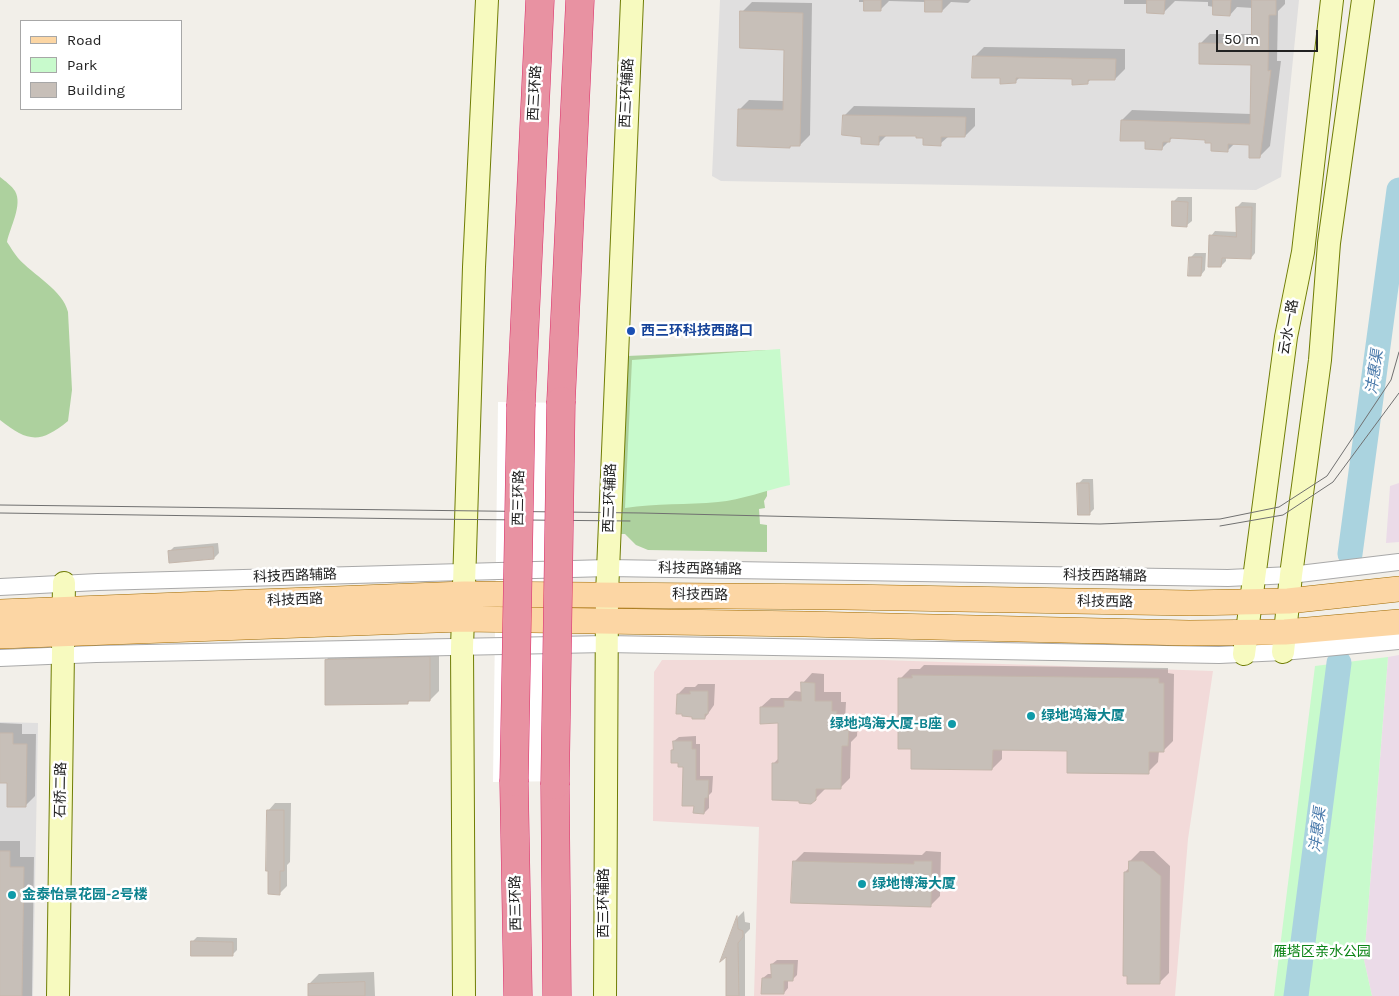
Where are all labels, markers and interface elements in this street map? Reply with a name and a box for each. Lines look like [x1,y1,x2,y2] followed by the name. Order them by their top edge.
[20,20,182,110] legend
[1219,20,1322,52] scale bar
[1224,30,1259,48] text: 50 m
[67,31,102,49] text: Road
[67,56,97,74] text: Park
[617,58,637,128] street label: 西三环辅路
[525,65,545,121] street label: 西三环路
[67,81,125,99] text: Building
[1276,298,1302,356] street label: 云水一路
[641,323,753,339] place label: 西三环科技西路口
[625,325,637,337] marker: 西三环科技西路口
[1363,348,1387,396] water label: 沣惠渠
[600,463,620,533] street label: 西三环辅路
[510,470,528,526] street label: 西三环路
[658,560,742,578] street label: 科技西路辅路
[253,566,337,586] street label: 科技西路辅路
[1063,567,1147,585] street label: 科技西路辅路
[672,586,728,604] street label: 科技西路
[267,591,323,609] street label: 科技西路
[1077,593,1133,611] street label: 科技西路
[1041,708,1125,724] place label: 绿地鸿海大厦
[1025,710,1037,722] marker: 绿地鸿海大厦
[830,716,942,732] place label: 绿地鸿海大厦-B座
[946,718,958,730] marker: 绿地鸿海大厦-B座
[52,762,70,818] street label: 石桥二路
[1306,807,1330,853] water label: 沣惠渠
[596,868,612,938] street label: 西三环辅路
[507,875,525,931] street label: 西三环路
[872,876,956,892] place label: 绿地博海大厦
[856,878,868,890] marker: 绿地博海大厦
[22,887,148,903] place label: 金泰怡景花园-2号楼
[6,889,18,901] marker: 金泰怡景花园-2号楼
[1273,944,1371,960] park label: 雁塔区亲水公园

